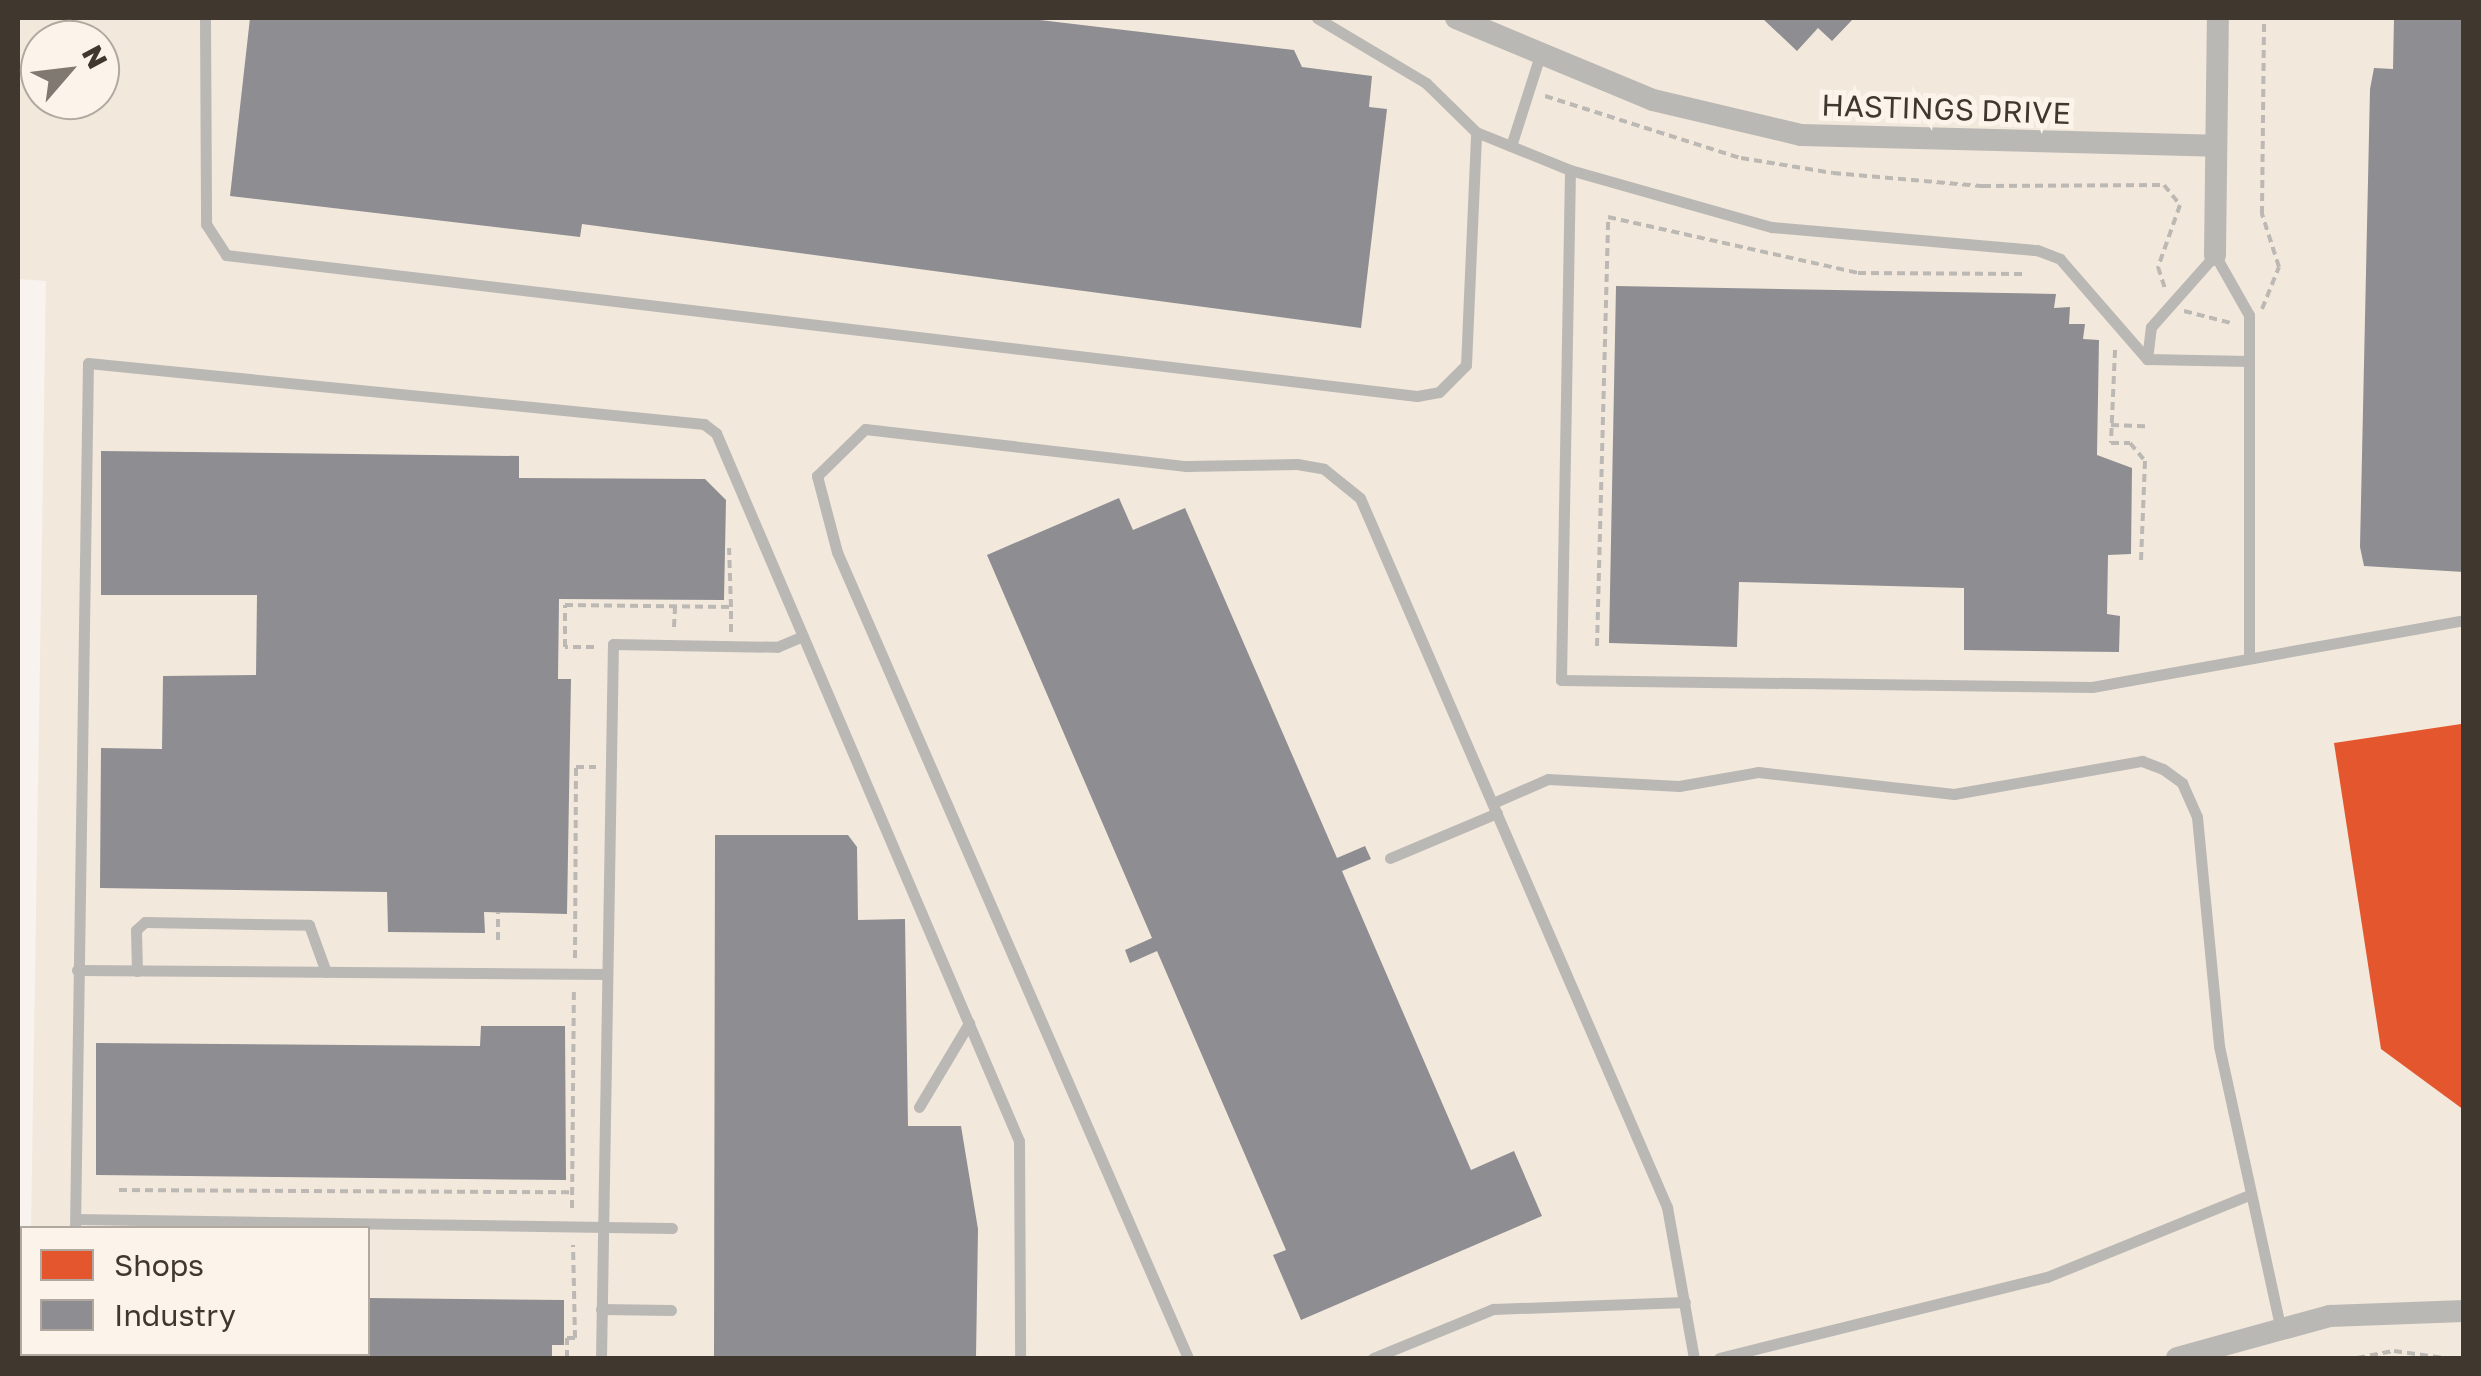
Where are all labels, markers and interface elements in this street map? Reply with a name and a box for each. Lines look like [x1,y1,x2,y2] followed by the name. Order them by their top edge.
[20,20,120,120] north arrow
[76,39,115,74] text: N
[1821,87,2071,131] street label: HASTINGS DRIVE
[20,1226,370,1356] legend
[114,1247,204,1283] text: Shops
[114,1297,236,1333] text: Industry

